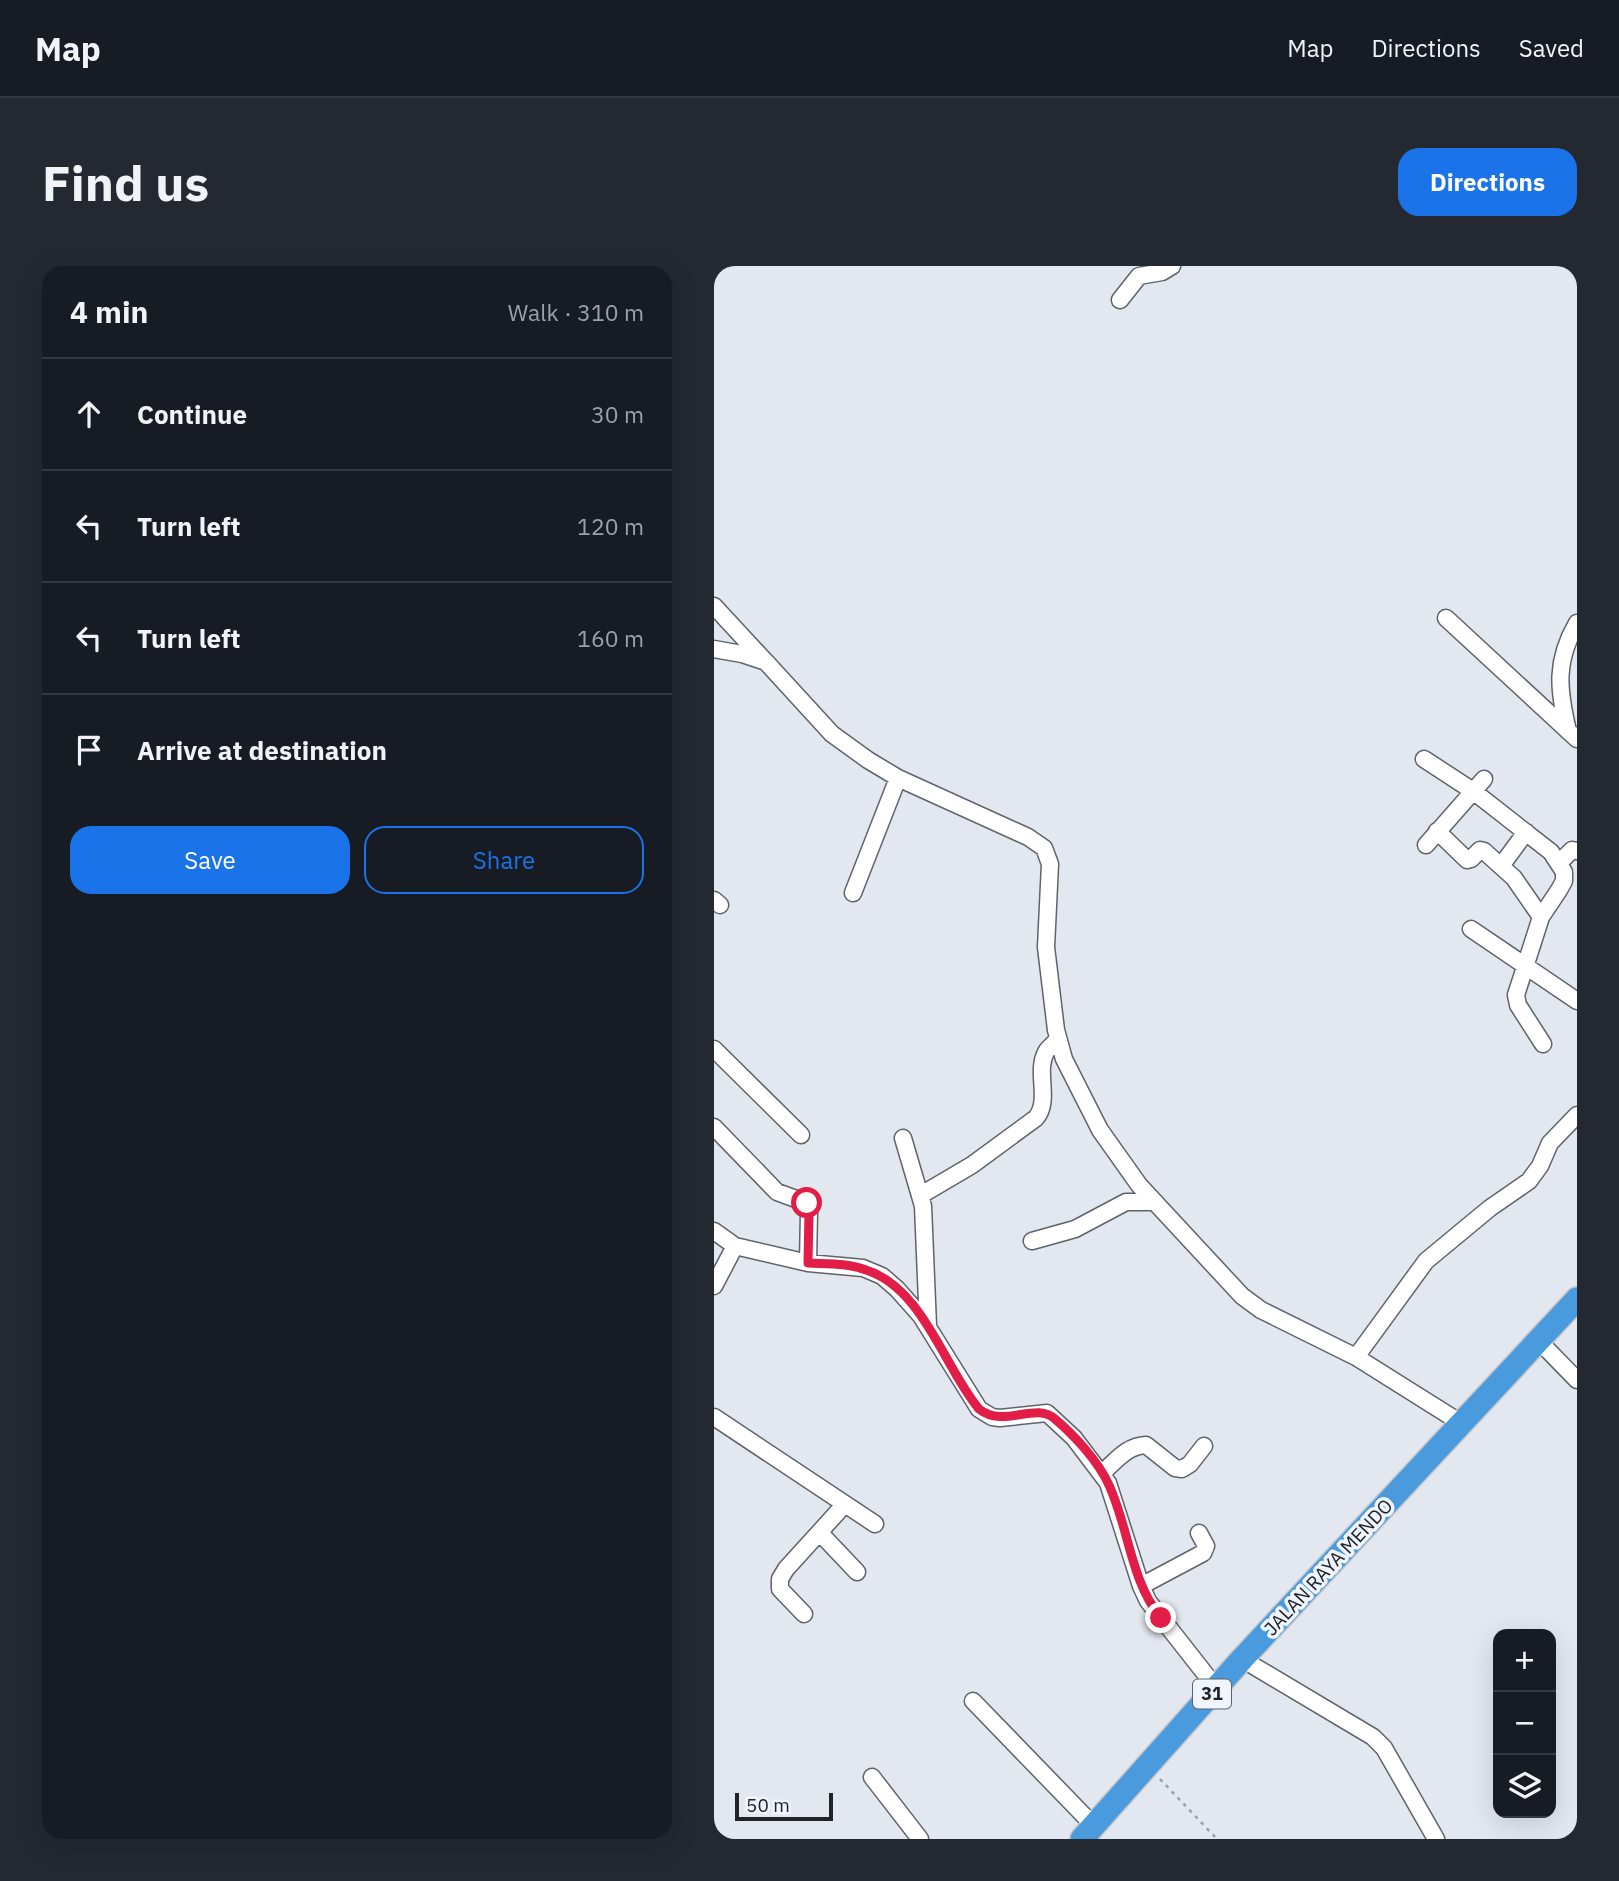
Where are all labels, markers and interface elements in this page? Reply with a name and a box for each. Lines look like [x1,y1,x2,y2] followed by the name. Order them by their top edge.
[35,27,101,70] text: Map
[1287,32,1333,64] text: Map
[1371,32,1481,64] text: Directions
[1519,32,1584,64] text: Saved
[1398,148,1577,216] button: Directions
[42,151,209,214] text: Find us
[70,292,148,331] text: 4 min
[508,297,644,327] text: Walk · 310 m
[70,395,108,433] icon: ahead
[137,397,247,431] text: Continue
[591,399,644,429] text: 30 m
[70,507,108,545] icon: left
[137,509,240,543] text: Turn left
[577,511,644,541] text: 120 m
[70,619,108,657] icon: left
[137,621,240,655] text: Turn left
[577,623,644,653] text: 160 m
[70,731,108,769] icon: arrive
[137,733,387,767] text: Arrive at destination
[70,826,350,894] button: Save
[364,826,644,894] button: Share
[791,1187,822,1218] route start
[1259,1494,1397,1640] street label: JALAN RAYA MENDO
[1145,1602,1176,1633] route end
[1493,1629,1556,1818] map controls
[1493,1629,1556,1692] button: +
[1193,1680,1231,1708] road number: 31
[1493,1692,1556,1755] button: −
[1493,1755,1556,1818] button: layers
[735,1790,833,1822] scale bar
[746,1793,790,1817] text: 50 m

